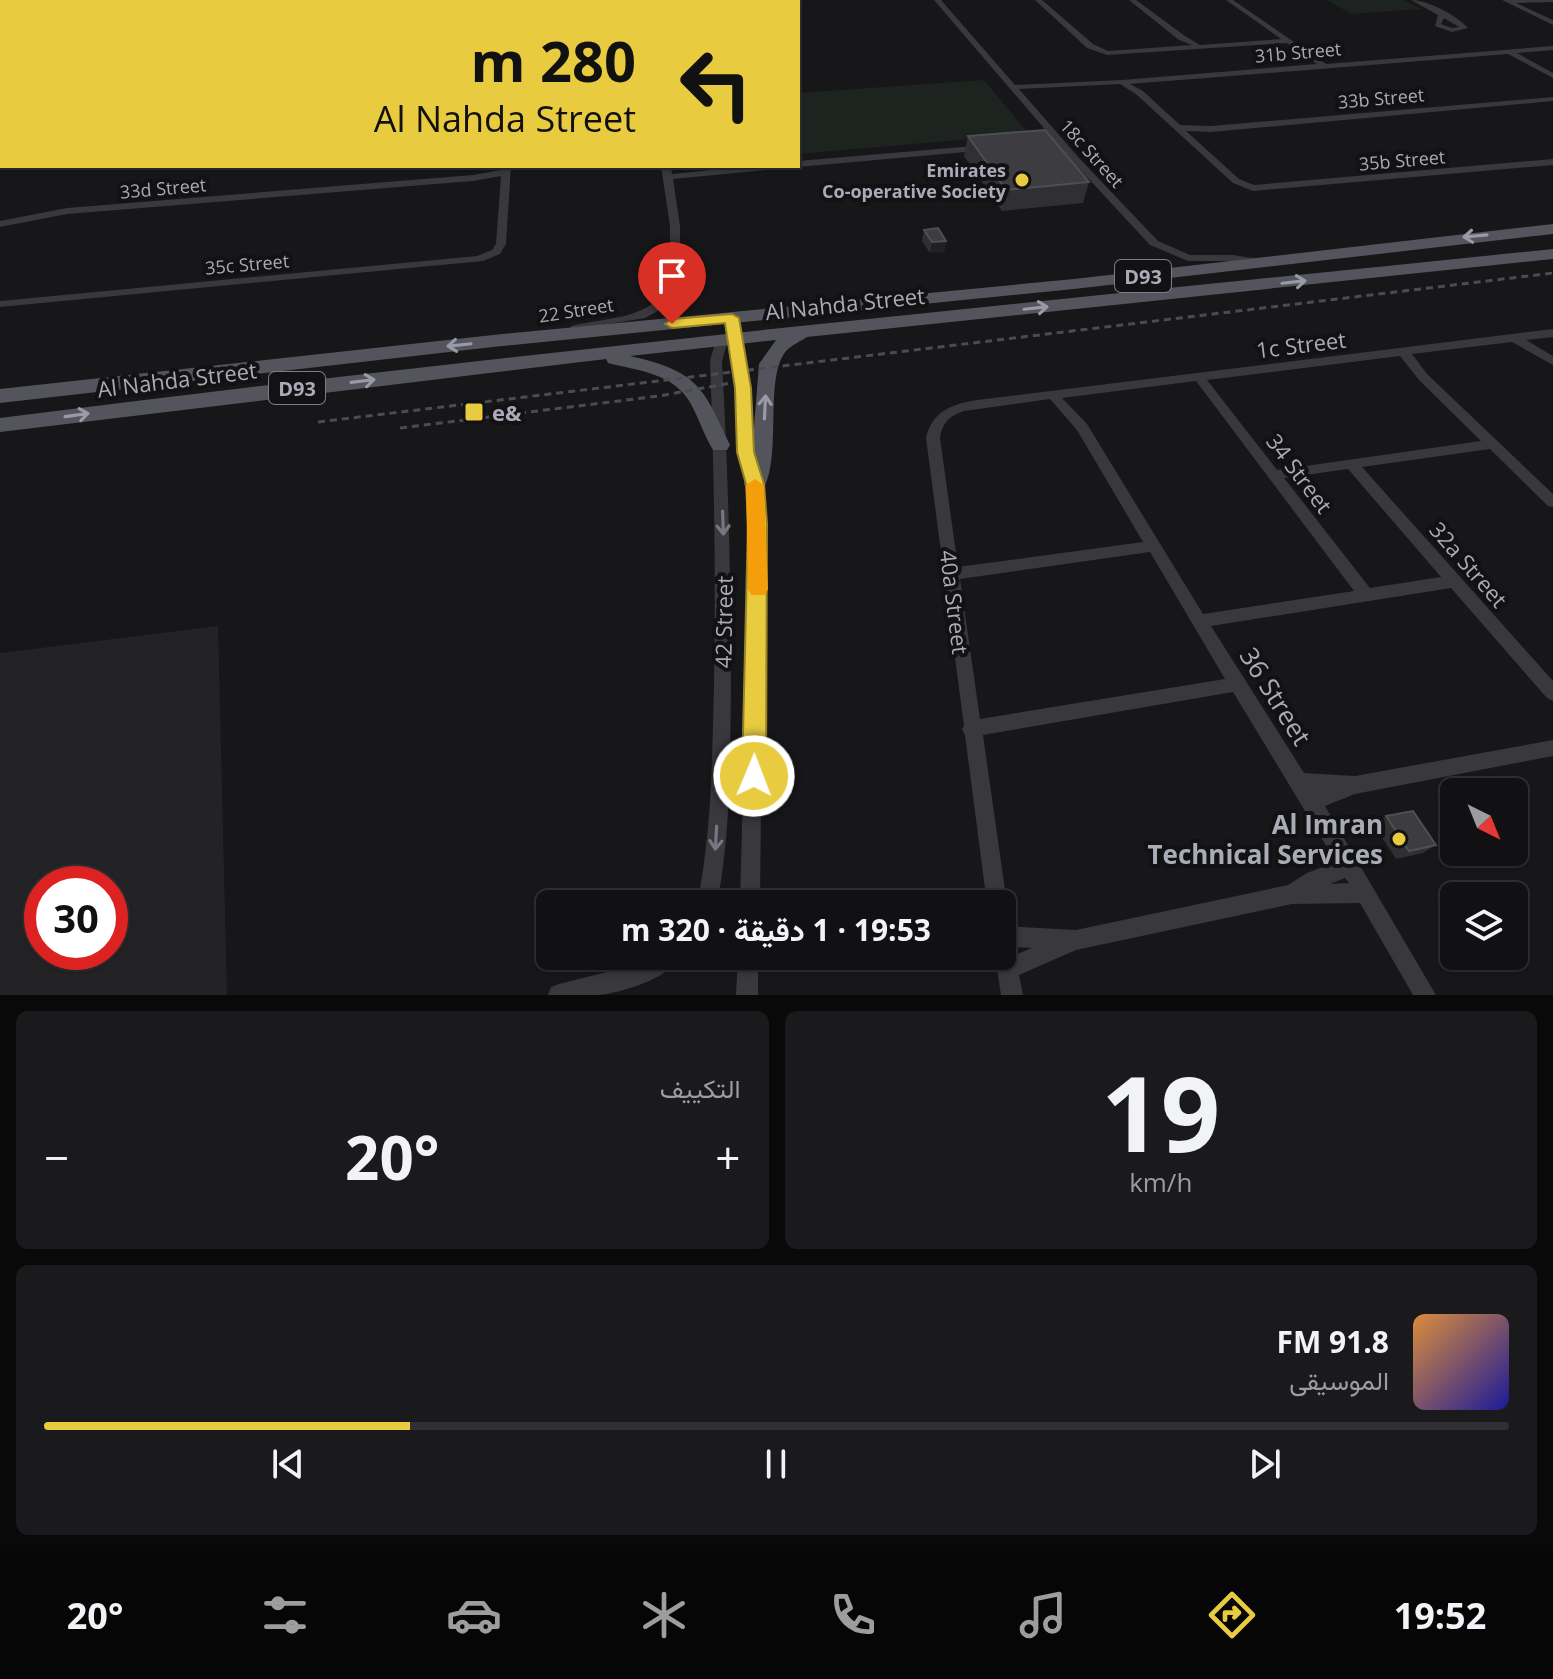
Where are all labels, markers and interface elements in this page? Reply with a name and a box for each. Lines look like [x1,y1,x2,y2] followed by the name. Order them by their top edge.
[470,22,636,98] text: 280 m
[664,32,768,136] icon: left
[1254,36,1342,68] street label: 31b Street
[1337,82,1425,114] street label: 33b Street
[374,94,636,143] text: Al Nahda Street
[1055,114,1129,192] street label: 18c Street
[1358,144,1446,176] street label: 35b Street
[822,158,1007,203] place label: Emirates Co-operative Society
[1013,171,1031,189] marker: Emirates Co-operative Society
[119,172,207,204] street label: 33d Street
[1462,229,1489,244] one-way arrow
[638,242,706,324] pin
[204,248,290,280] street label: 35c Street
[650,254,694,298] icon: arrive
[1115,260,1171,292] road number: D93
[1280,275,1307,290] one-way arrow
[764,280,926,326] street label: Al Nahda Street
[537,292,615,328] street label: 22 Street
[1022,300,1049,315] one-way arrow
[1254,324,1348,364] street label: 1c Street
[446,337,473,352] one-way arrow
[96,354,259,404] street label: Al Nahda Street
[269,372,325,404] road number: D93
[349,373,376,388] one-way arrow
[758,394,773,421] one-way arrow
[492,397,522,427] place label: e&
[463,401,485,423] marker: e&
[64,407,89,422] one-way arrow
[1260,427,1340,519] street label: 34 Street
[715,509,730,536] one-way arrow
[1423,515,1515,613] street label: 32a Street
[934,548,976,656] street label: 40a Street
[707,575,739,668] street label: 42 Street
[1232,640,1320,752] street label: 36 Street
[712,734,796,818] position arrow
[1440,778,1528,866] north arrow
[1440,778,1528,970] map controls
[1147,806,1383,872] place label: Al Imran Technical Services
[708,824,723,851] one-way arrow
[1390,830,1408,848] marker: Al Imran Technical Services
[24,866,128,970] speed limit sign: 30
[1440,882,1528,970] button: layers
[621,909,931,950] text: 19:53 · 1 دقيقة · 320 m
[1101,1041,1220,1182] text: 19
[660,1070,741,1106] text: التكييف
[345,1116,439,1198] text: 20°
[44,1127,69,1187] text: −
[715,1127,741,1187] text: +
[1129,1164,1192,1200] text: km/h
[1276,1321,1389,1362] text: 91.8 FM
[1289,1362,1389,1398] text: الموسيقى
[266,1442,310,1486] icon: previous
[754,1442,798,1486] icon: pause
[1243,1442,1287,1486] icon: next
[257,1587,313,1643] icon: filters
[446,1587,502,1643] icon: car
[636,1587,692,1643] icon: climate
[825,1587,881,1643] icon: phone
[1015,1587,1071,1643] icon: music
[1204,1587,1260,1643] icon: directions
[67,1591,123,1640] text: 20°
[1394,1591,1486,1640] text: 19:52

